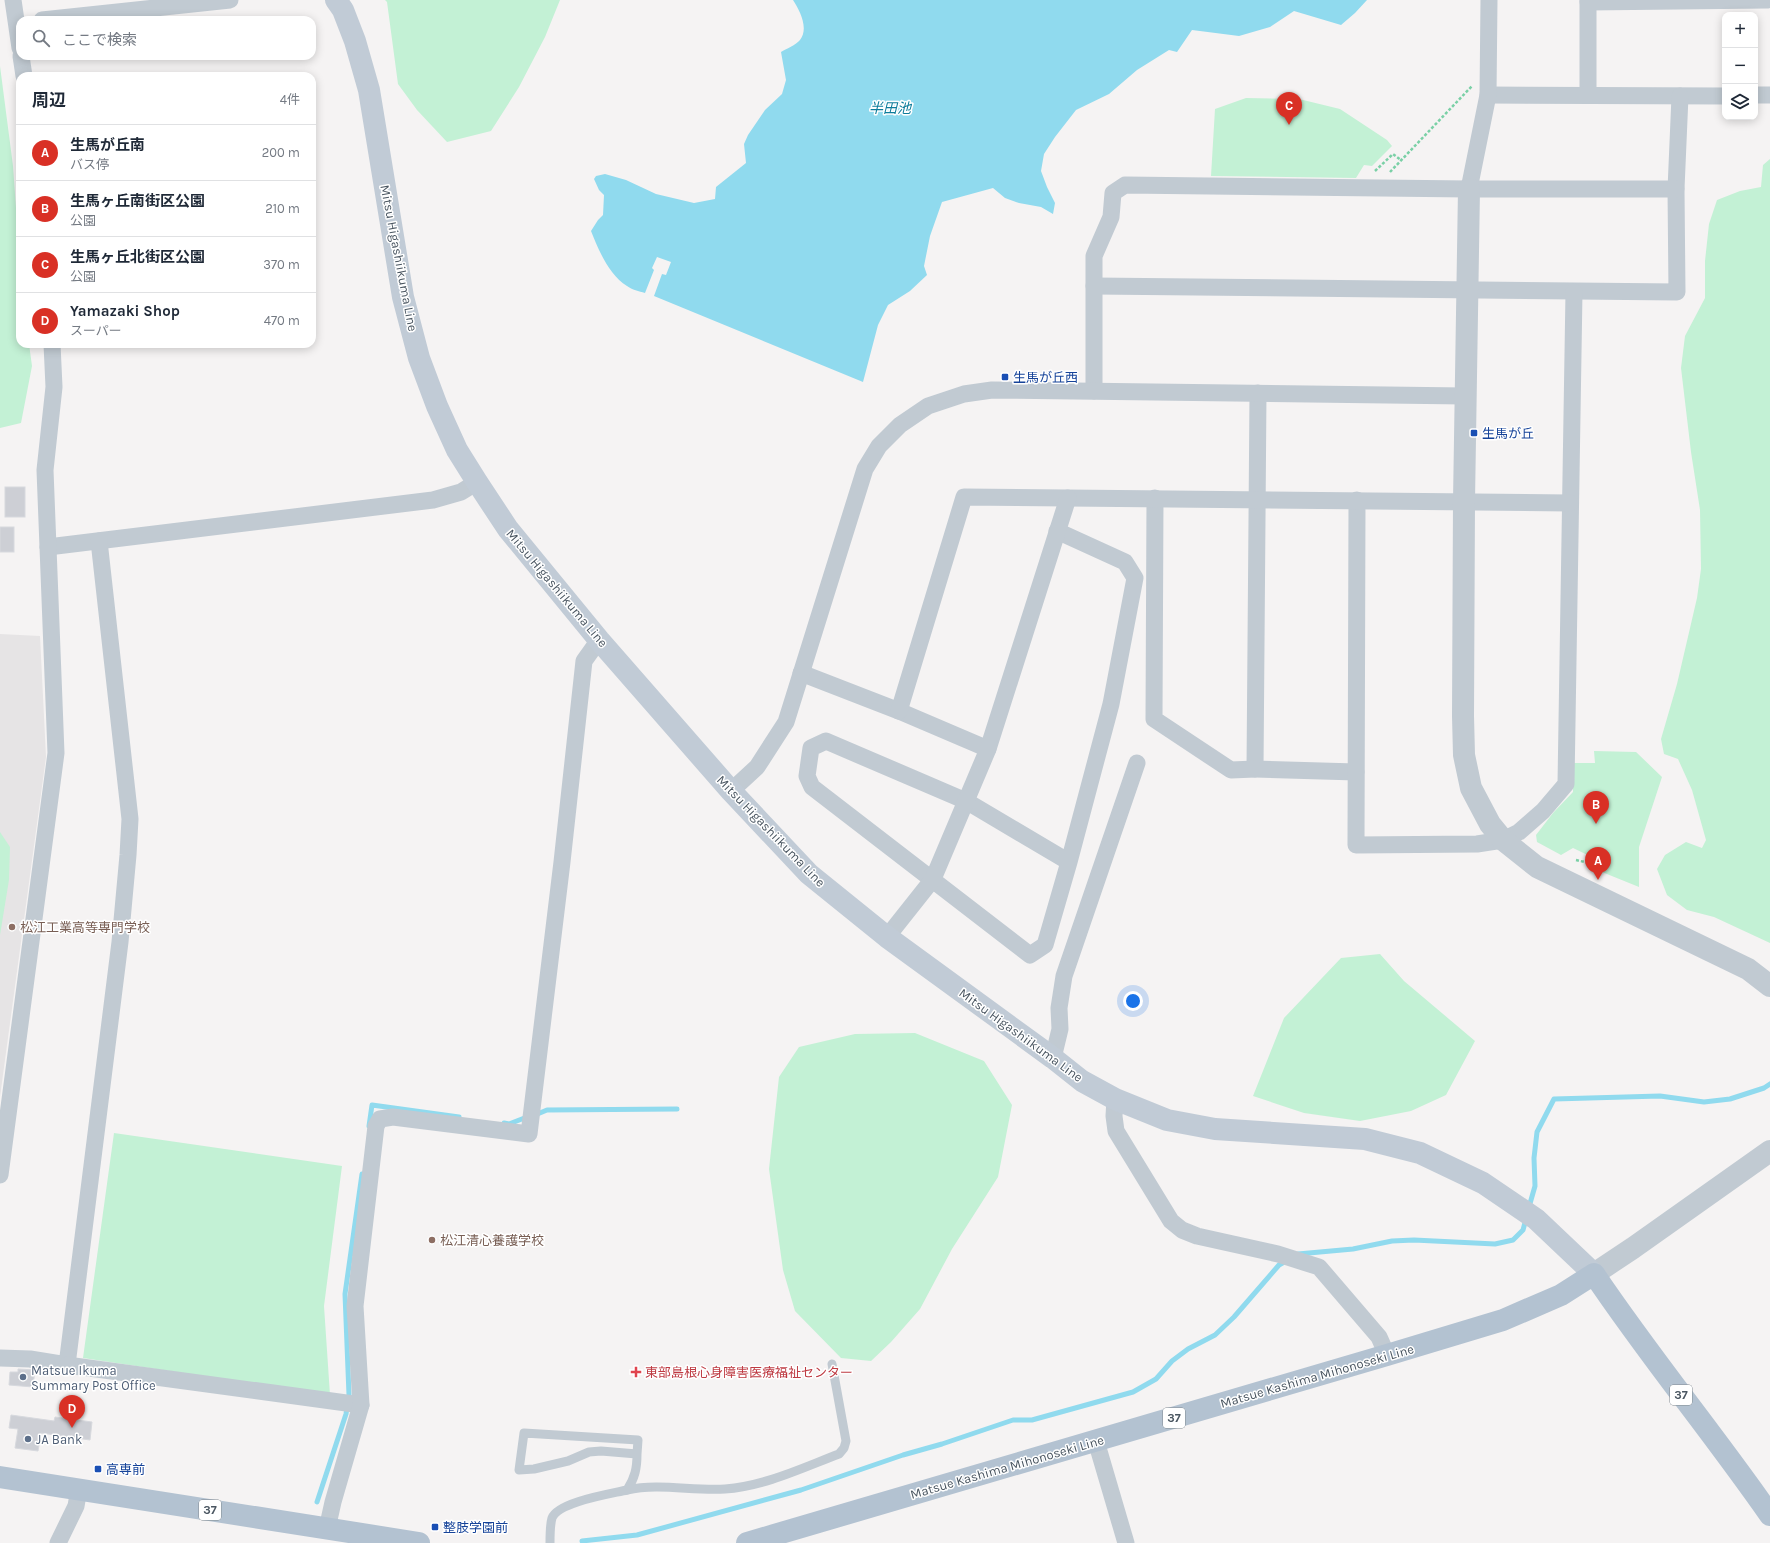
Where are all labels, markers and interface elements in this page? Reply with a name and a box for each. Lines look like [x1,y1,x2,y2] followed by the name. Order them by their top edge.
[1722,12,1758,120] map controls
[1722,12,1758,48] button: +
[16,16,316,60] search box
[30,27,52,49] icon: search
[62,31,137,49] text: ここで検索
[1722,48,1758,84] button: −
[1722,84,1758,120] button: layers
[32,90,66,110] text: 周辺
[280,92,300,107] text: 4件
[1276,92,1302,125] pin: C
[869,100,913,117] water label: 半田池
[70,136,145,154] text: 生馬が丘南
[41,145,49,160] text: A
[262,145,300,160] text: 200 m
[70,157,109,172] text: バス停
[377,183,421,333] street label: Mitsu Higashiikuma Line
[70,192,205,210] text: 生馬ヶ丘南街区公園
[41,201,49,216] text: B
[265,201,300,216] text: 210 m
[70,213,96,228] text: 公園
[70,248,205,266] text: 生馬ヶ丘北街区公園
[41,257,49,272] text: C
[263,257,300,272] text: 370 m
[70,269,96,284] text: 公園
[70,302,180,320] text: Yamazaki Shop
[41,313,49,328] text: D
[264,313,300,328] text: 470 m
[70,323,122,338] text: スーパー
[1013,370,1078,385] place label: 生馬が丘西
[1000,372,1010,382] marker: 生馬が丘西
[1482,426,1534,441] place label: 生馬が丘
[1469,428,1479,438] marker: 生馬が丘
[503,526,611,650] street label: Mitsu Higashiikuma Line
[714,772,828,890] street label: Mitsu Higashiikuma Line
[1583,791,1609,824] pin: B
[1585,847,1611,880] pin: A
[20,920,150,935] place label: 松江工業高等専門学校
[7,922,17,932] marker: 松江工業高等専門学校
[956,985,1086,1085] street label: Mitsu Higashiikuma Line
[1123,991,1143,1011] your location
[440,1233,544,1248] place label: 松江清心養護学校
[427,1235,437,1245] marker: 松江清心養護学校
[1219,1341,1416,1411] street label: Matsue Kashima Mihonoseki Line
[31,1363,156,1393] place label: Matsue Ikuma Summary Post Office
[645,1365,853,1380] place label: 東部島根心身障害医療福祉センター
[630,1366,642,1378] marker: 東部島根心身障害医療福祉センター
[18,1372,28,1382] marker: Matsue Ikuma Summary Post Office
[1670,1385,1692,1405] road number: 37
[59,1395,85,1428] pin: D
[1163,1408,1185,1428] road number: 37
[36,1432,82,1447] place label: JA Bank
[909,1432,1106,1502] street label: Matsue Kashima Mihonoseki Line
[23,1434,33,1444] marker: JA Bank
[106,1462,145,1477] place label: 高専前
[93,1464,103,1474] marker: 高専前
[199,1500,221,1520] road number: 37
[443,1520,508,1535] place label: 整肢学園前
[430,1522,440,1532] marker: 整肢学園前

